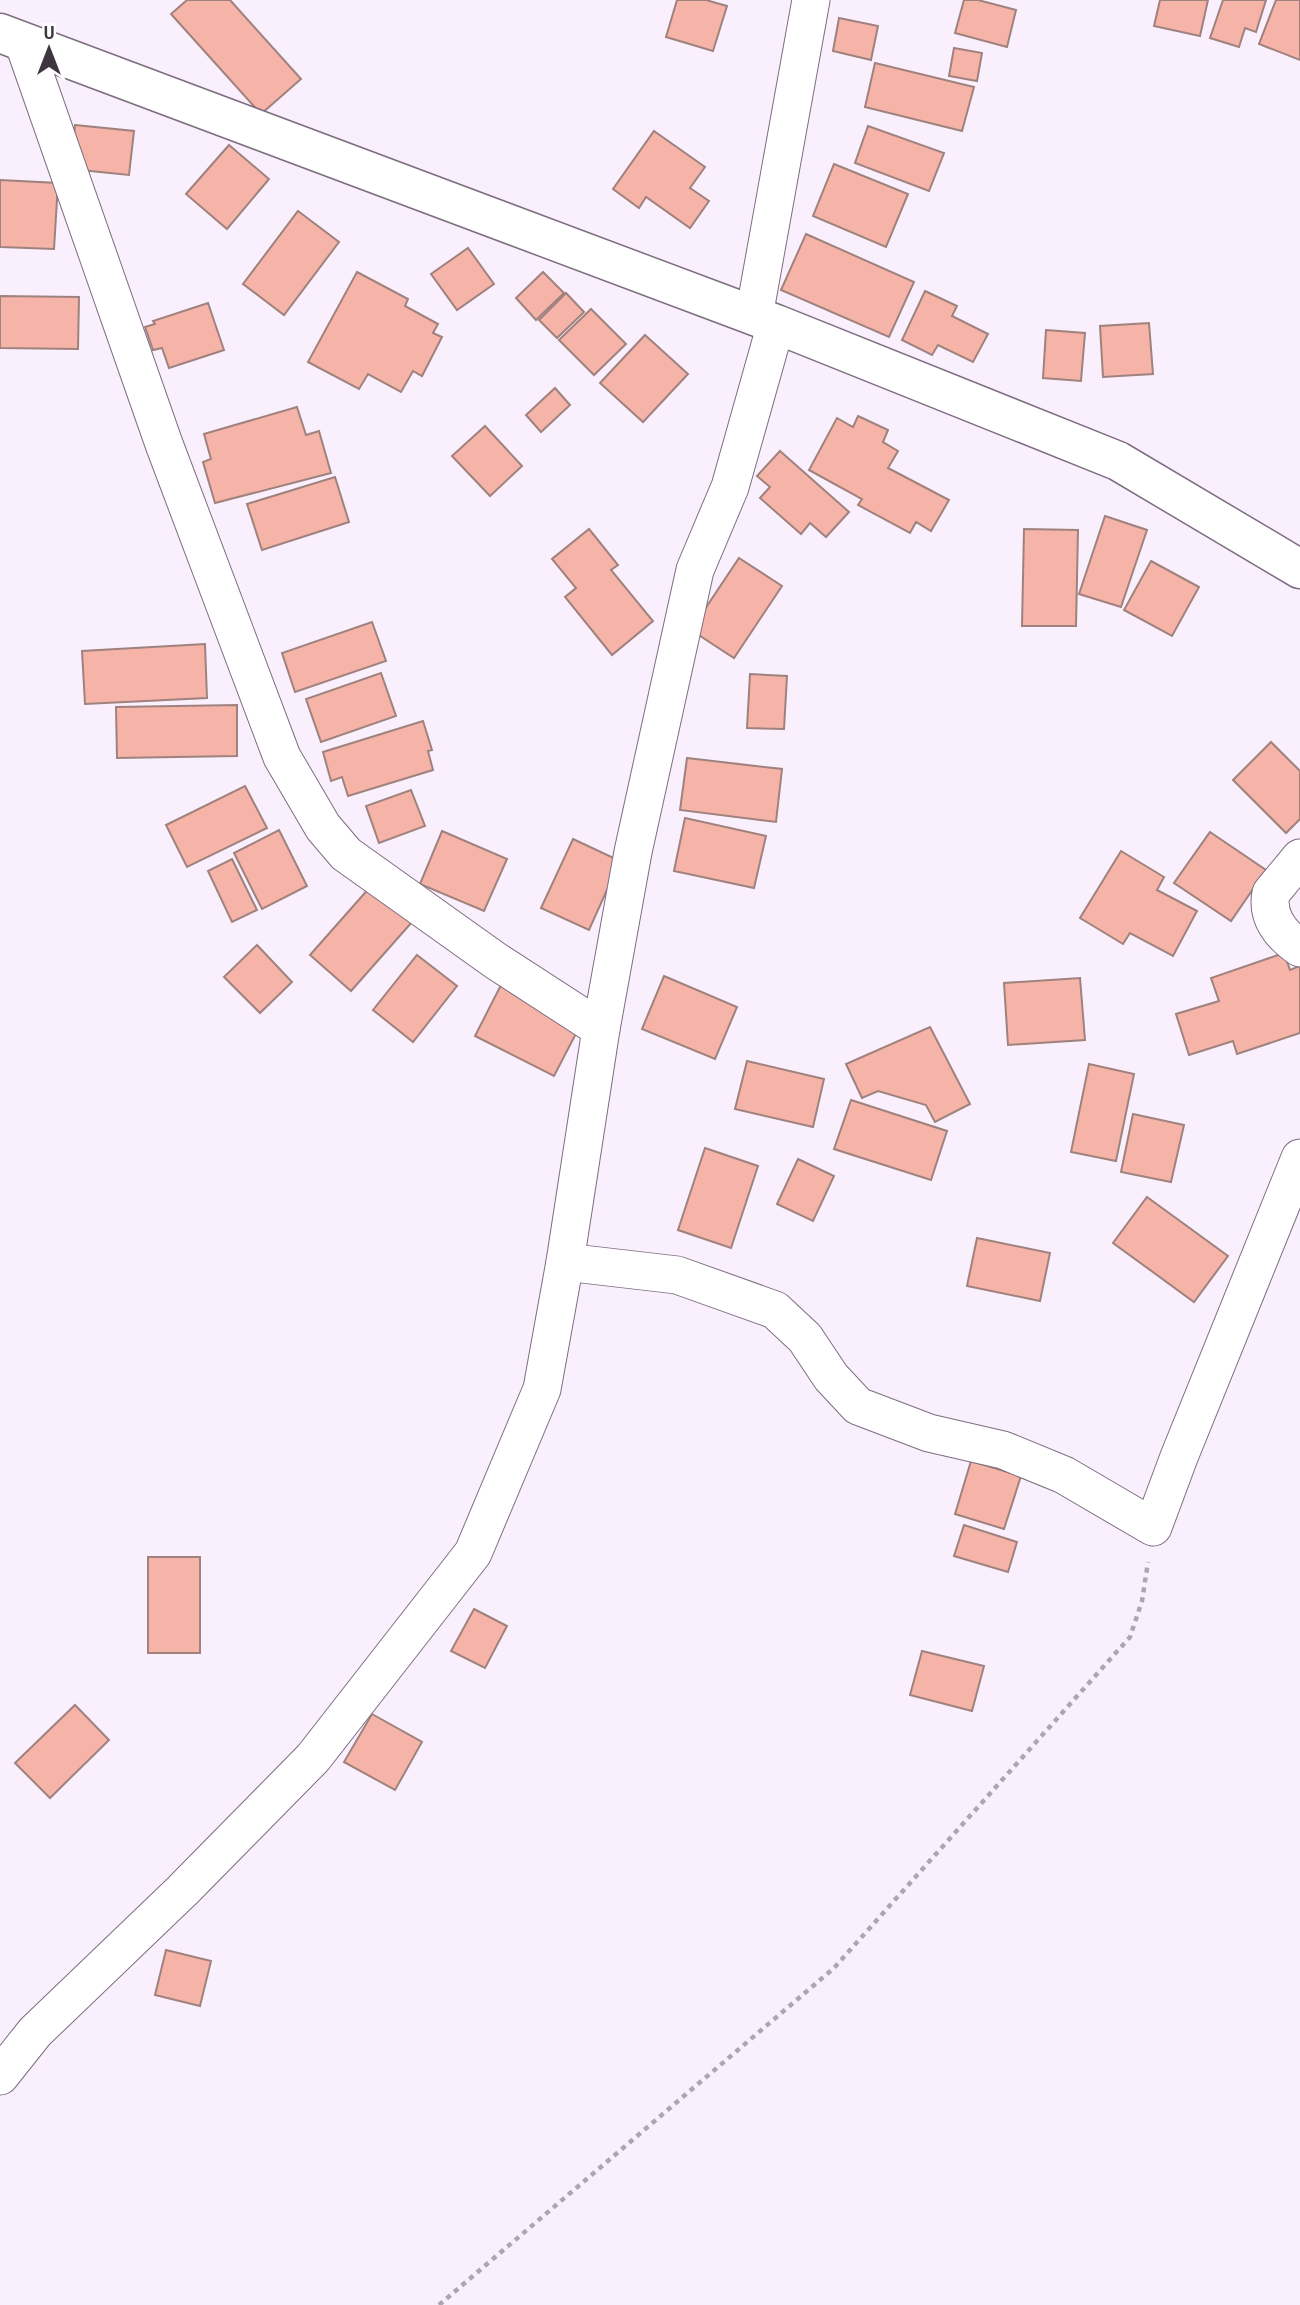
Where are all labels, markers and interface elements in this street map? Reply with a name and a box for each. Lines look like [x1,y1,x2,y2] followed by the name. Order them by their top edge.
[14,14,84,84] north arrow
[43,19,55,45] text: U

